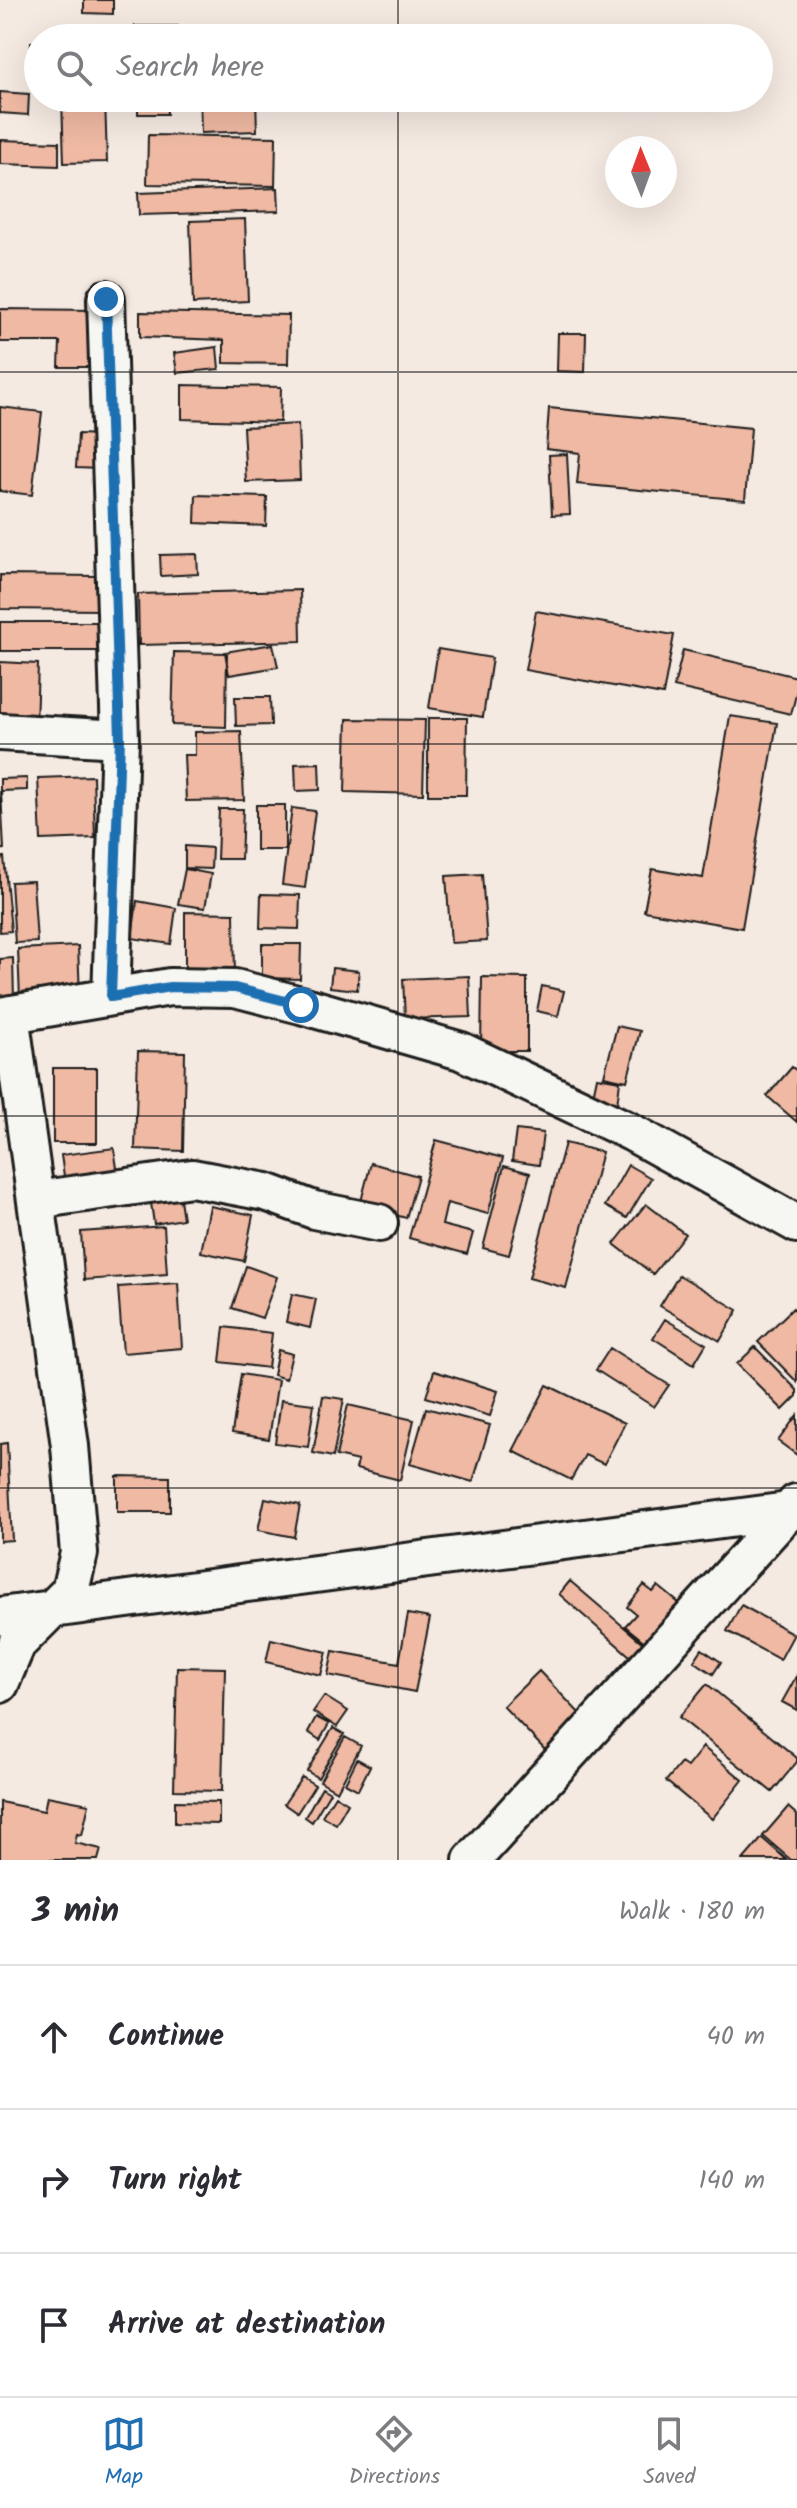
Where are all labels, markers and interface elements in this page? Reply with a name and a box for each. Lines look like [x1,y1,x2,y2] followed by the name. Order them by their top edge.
[24,24,773,112] search box
[116,44,264,92] text: Search here
[52,46,96,90] icon: search
[605,136,677,208] north arrow
[88,281,124,317] route end
[283,987,319,1023] route start
[32,1885,119,1939] text: 3 min
[619,1891,765,1933] text: Walk · 180 m
[108,2013,224,2061] text: Continue
[32,2015,76,2059] icon: ahead
[707,2016,765,2058] text: 40 m
[108,2157,241,2205] text: Turn right
[32,2159,76,2203] icon: right
[698,2160,765,2202] text: 140 m
[108,2301,385,2349] text: Arrive at destination
[32,2303,76,2347] icon: arrive
[102,2412,146,2495] tab: Map
[349,2412,440,2495] tab: Directions
[643,2412,695,2495] tab: Saved

